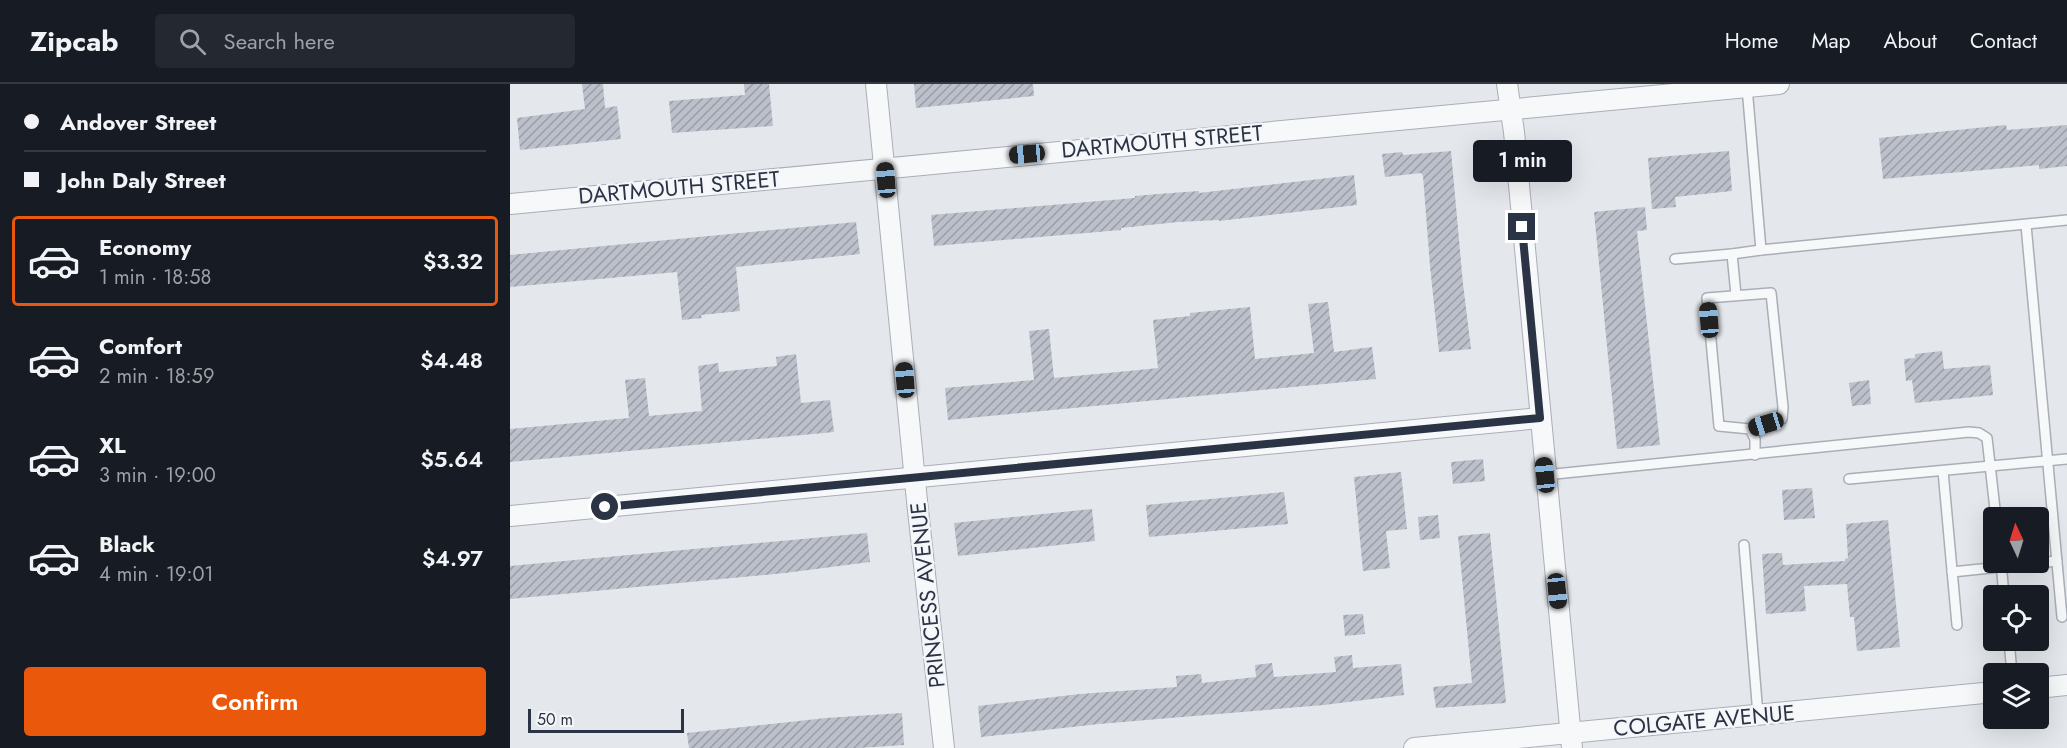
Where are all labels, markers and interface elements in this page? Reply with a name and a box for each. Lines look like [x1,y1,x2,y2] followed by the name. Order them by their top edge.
[155,14,575,68] search box
[30,21,119,62] text: Zipcab
[176,25,209,58] icon: search
[224,25,335,57] text: Search here
[1725,26,1778,56] text: Home
[1811,26,1851,56] text: Map
[1884,26,1937,56] text: About
[1970,26,2037,56] text: Contact
[60,106,216,138] text: Andover Street
[1060,116,1265,166] street label: DARTMOUTH STREET
[1472,140,1572,182] callout: 1 min
[1008,143,1046,165] car
[1498,146,1547,175] text: 1 min
[875,161,897,199] car
[577,162,782,212] street label: DARTMOUTH STREET
[60,164,226,196] text: John Daly Street
[1508,213,1535,240] route end
[99,231,191,263] text: Economy
[27,234,81,288] icon: car
[423,245,483,277] text: $3.32
[99,263,211,292] text: 1 min · 18:58
[1698,301,1720,339] car
[99,330,182,362] text: Comfort
[27,333,81,387] icon: car
[420,344,483,376] text: $4.48
[894,361,916,399] car
[99,362,214,391] text: 2 min · 18:59
[1746,410,1786,438] car
[99,429,126,461] text: XL
[27,432,81,486] icon: car
[420,443,483,475] text: $5.64
[1534,456,1556,494] car
[99,461,216,490] text: 3 min · 19:00
[591,493,618,520] route start
[901,501,953,689] street label: PRINCESS AVENUE
[1983,507,2049,573] north arrow
[1983,507,2049,729] map controls
[99,528,155,560] text: Black
[27,531,81,585] icon: car
[422,542,483,574] text: $4.97
[99,560,213,589] text: 4 min · 19:01
[1546,572,1568,610] car
[1983,585,2049,651] button: locate
[1983,663,2049,729] button: layers
[24,667,486,736] button: Confirm
[1612,696,1796,744] street label: COLGATE AVENUE
[528,706,684,734] scale bar
[537,708,573,731] text: 50 m

